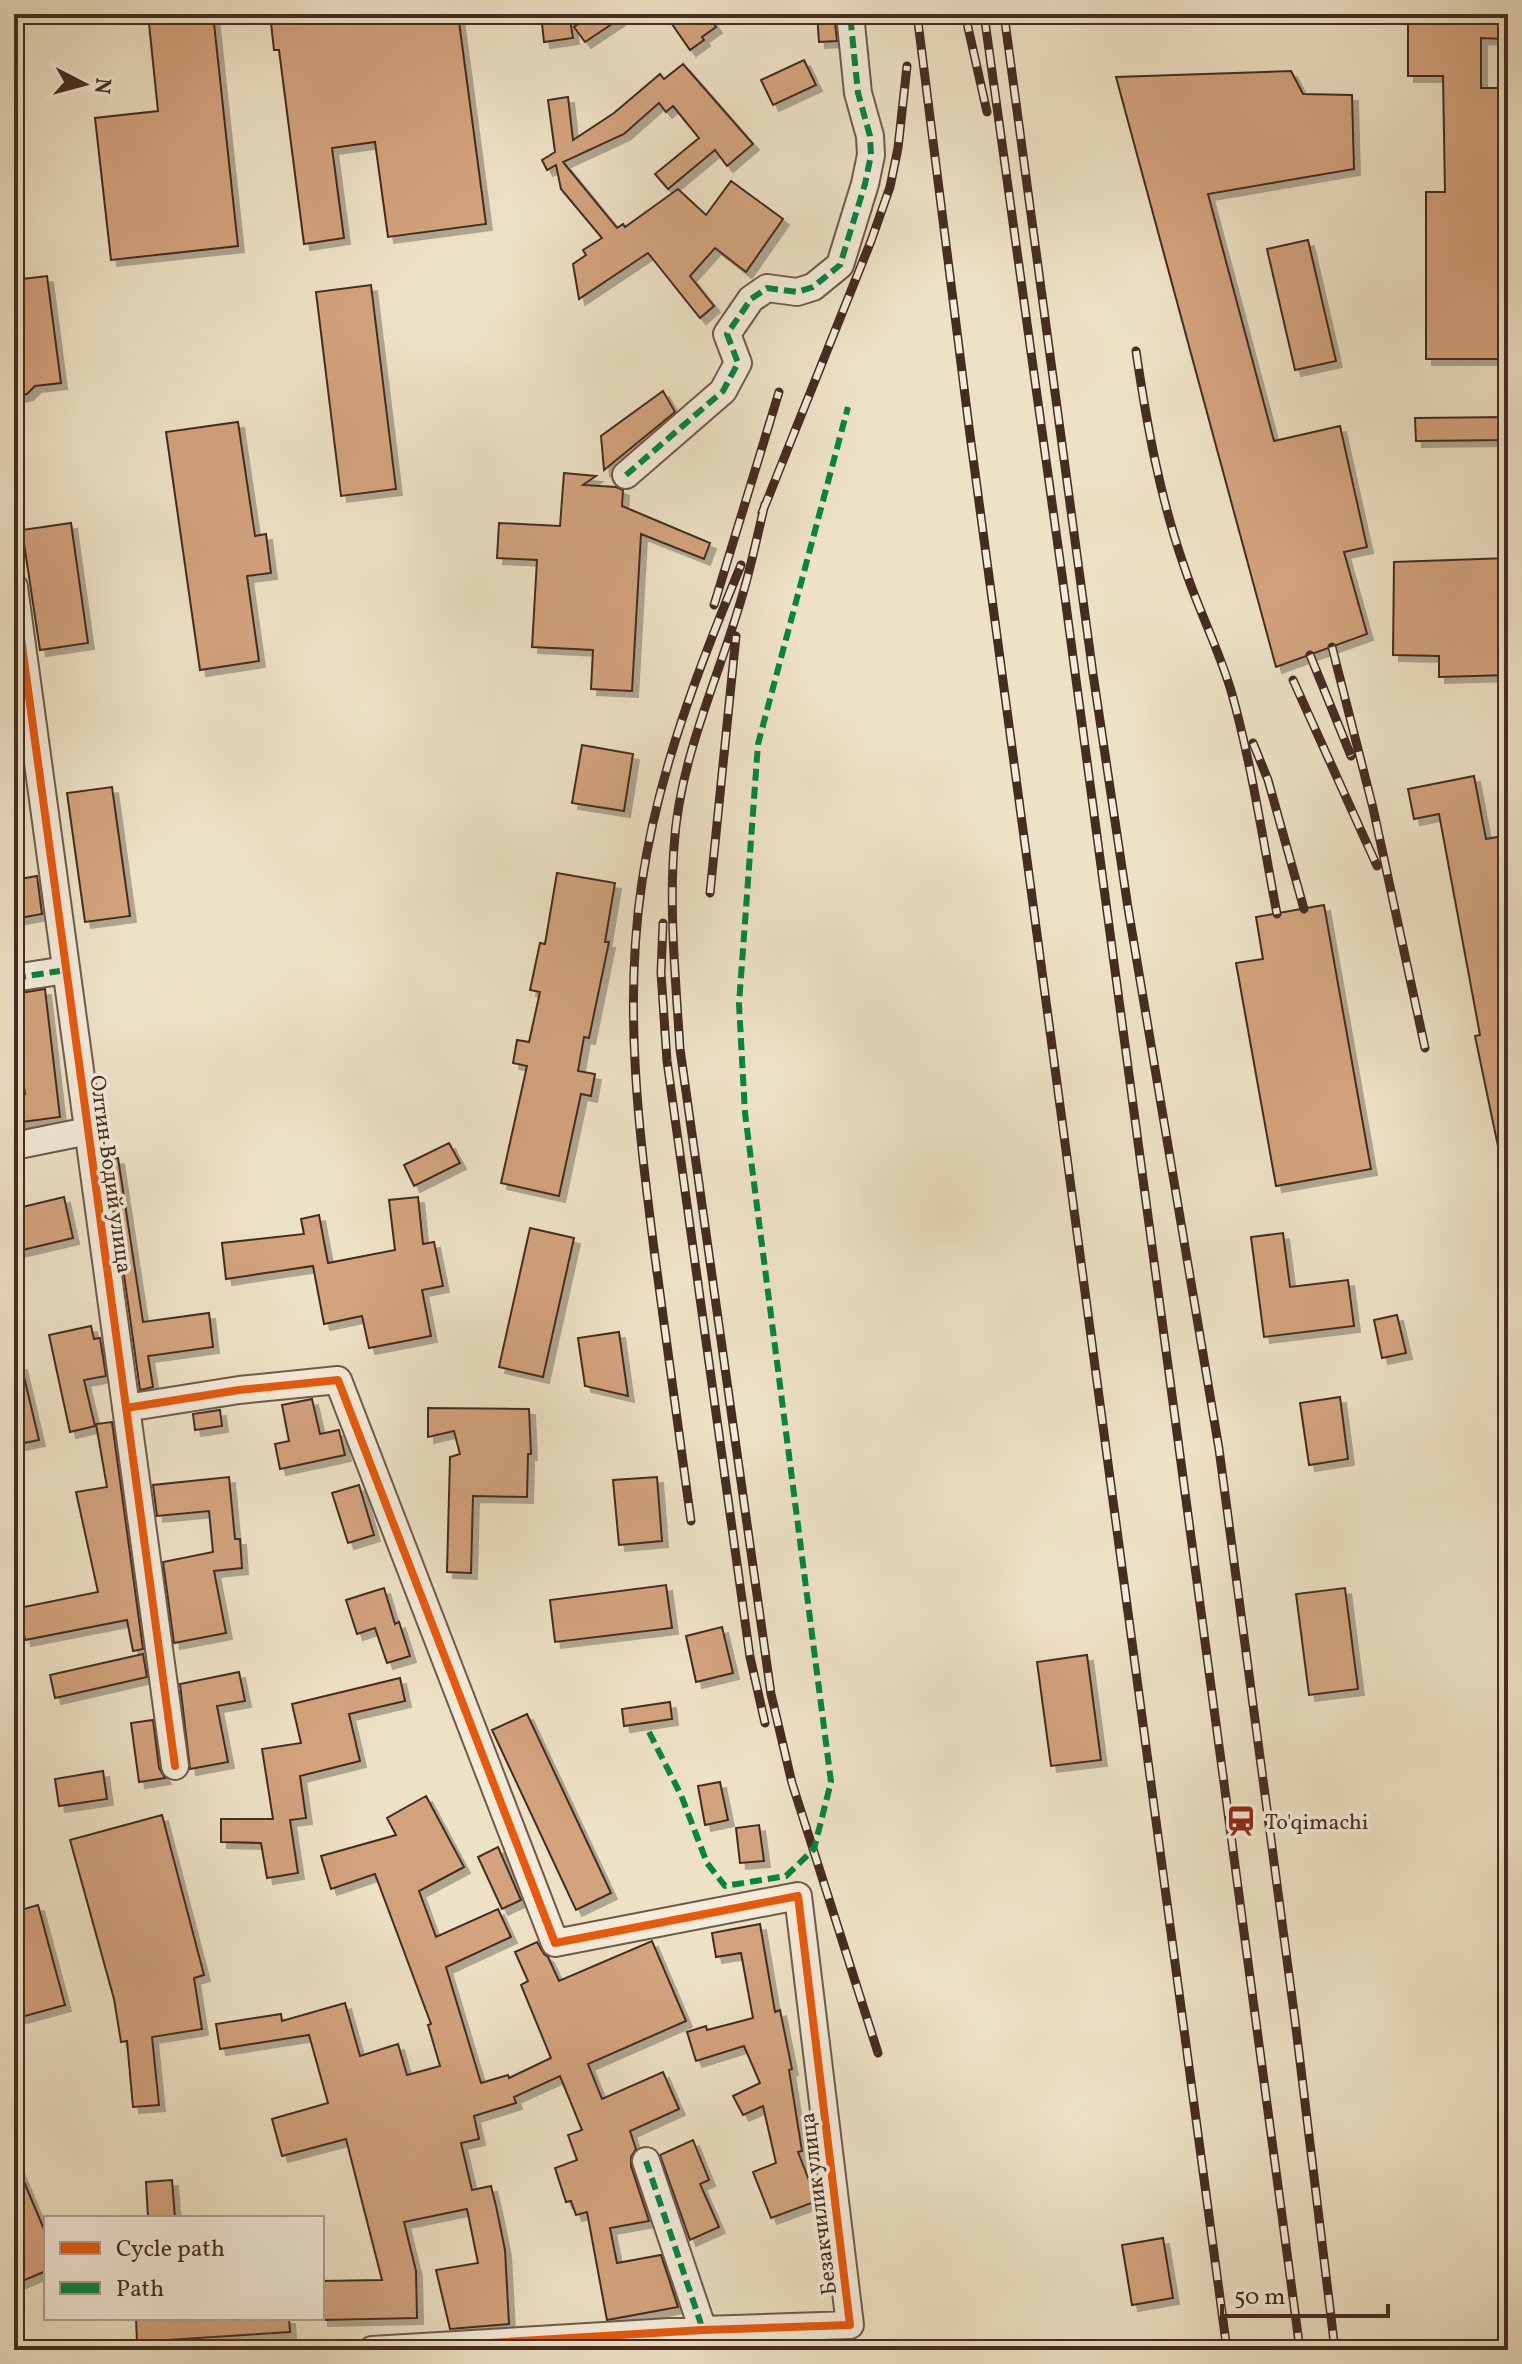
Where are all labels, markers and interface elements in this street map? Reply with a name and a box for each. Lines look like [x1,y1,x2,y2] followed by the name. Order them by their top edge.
[44,44,124,124] north arrow
[85,76,118,95] text: N
[80,1073,139,1275] street label: Олтин Водий улица
[1224,1804,1258,1838] station icon: To'qimachi
[1265,1808,1369,1839] place label: To'qimachi
[793,2111,846,2297] street label: Безакчилик улица
[44,2216,324,2320] legend
[116,2233,225,2267] text: Cycle path
[1222,2268,1388,2318] scale bar
[116,2273,164,2307] text: Path
[1234,2281,1286,2315] text: 50 m

